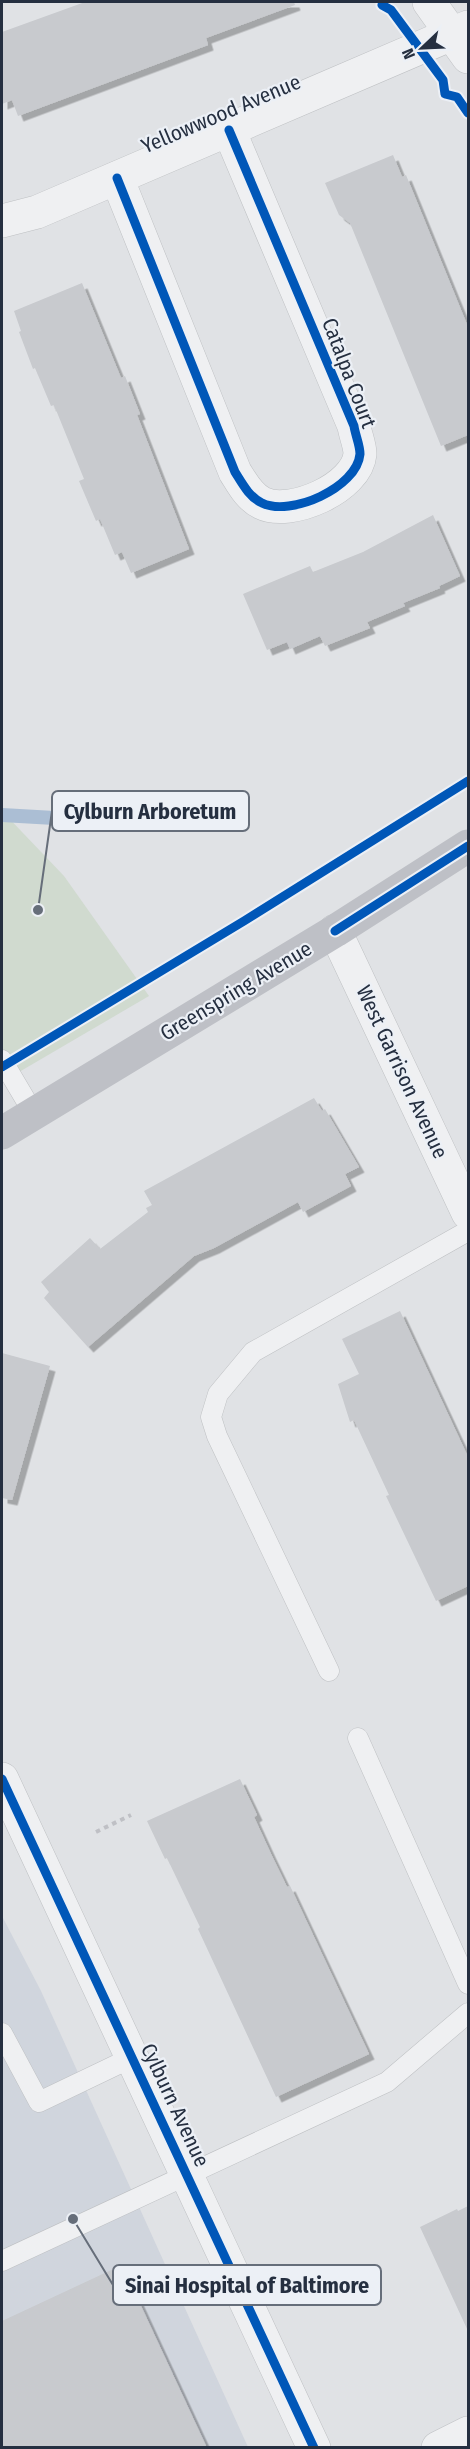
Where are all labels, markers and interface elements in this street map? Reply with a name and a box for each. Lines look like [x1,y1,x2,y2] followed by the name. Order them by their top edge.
[392,18,452,78] north arrow
[398,46,419,62] text: N
[137,69,305,159] street label: Yellowwood Avenue
[316,314,382,432] street label: Catalpa Court
[52,791,249,831] callout: Cylburn Arboretum
[64,798,236,825] text: Cylburn Arboretum
[155,935,317,1047] street label: Greenspring Avenue
[350,981,454,1163] street label: West Garrison Avenue
[135,2039,215,2171] street label: Cylburn Avenue
[113,2265,381,2305] callout: Sinai Hospital of Baltimore
[125,2272,369,2299] text: Sinai Hospital of Baltimore

